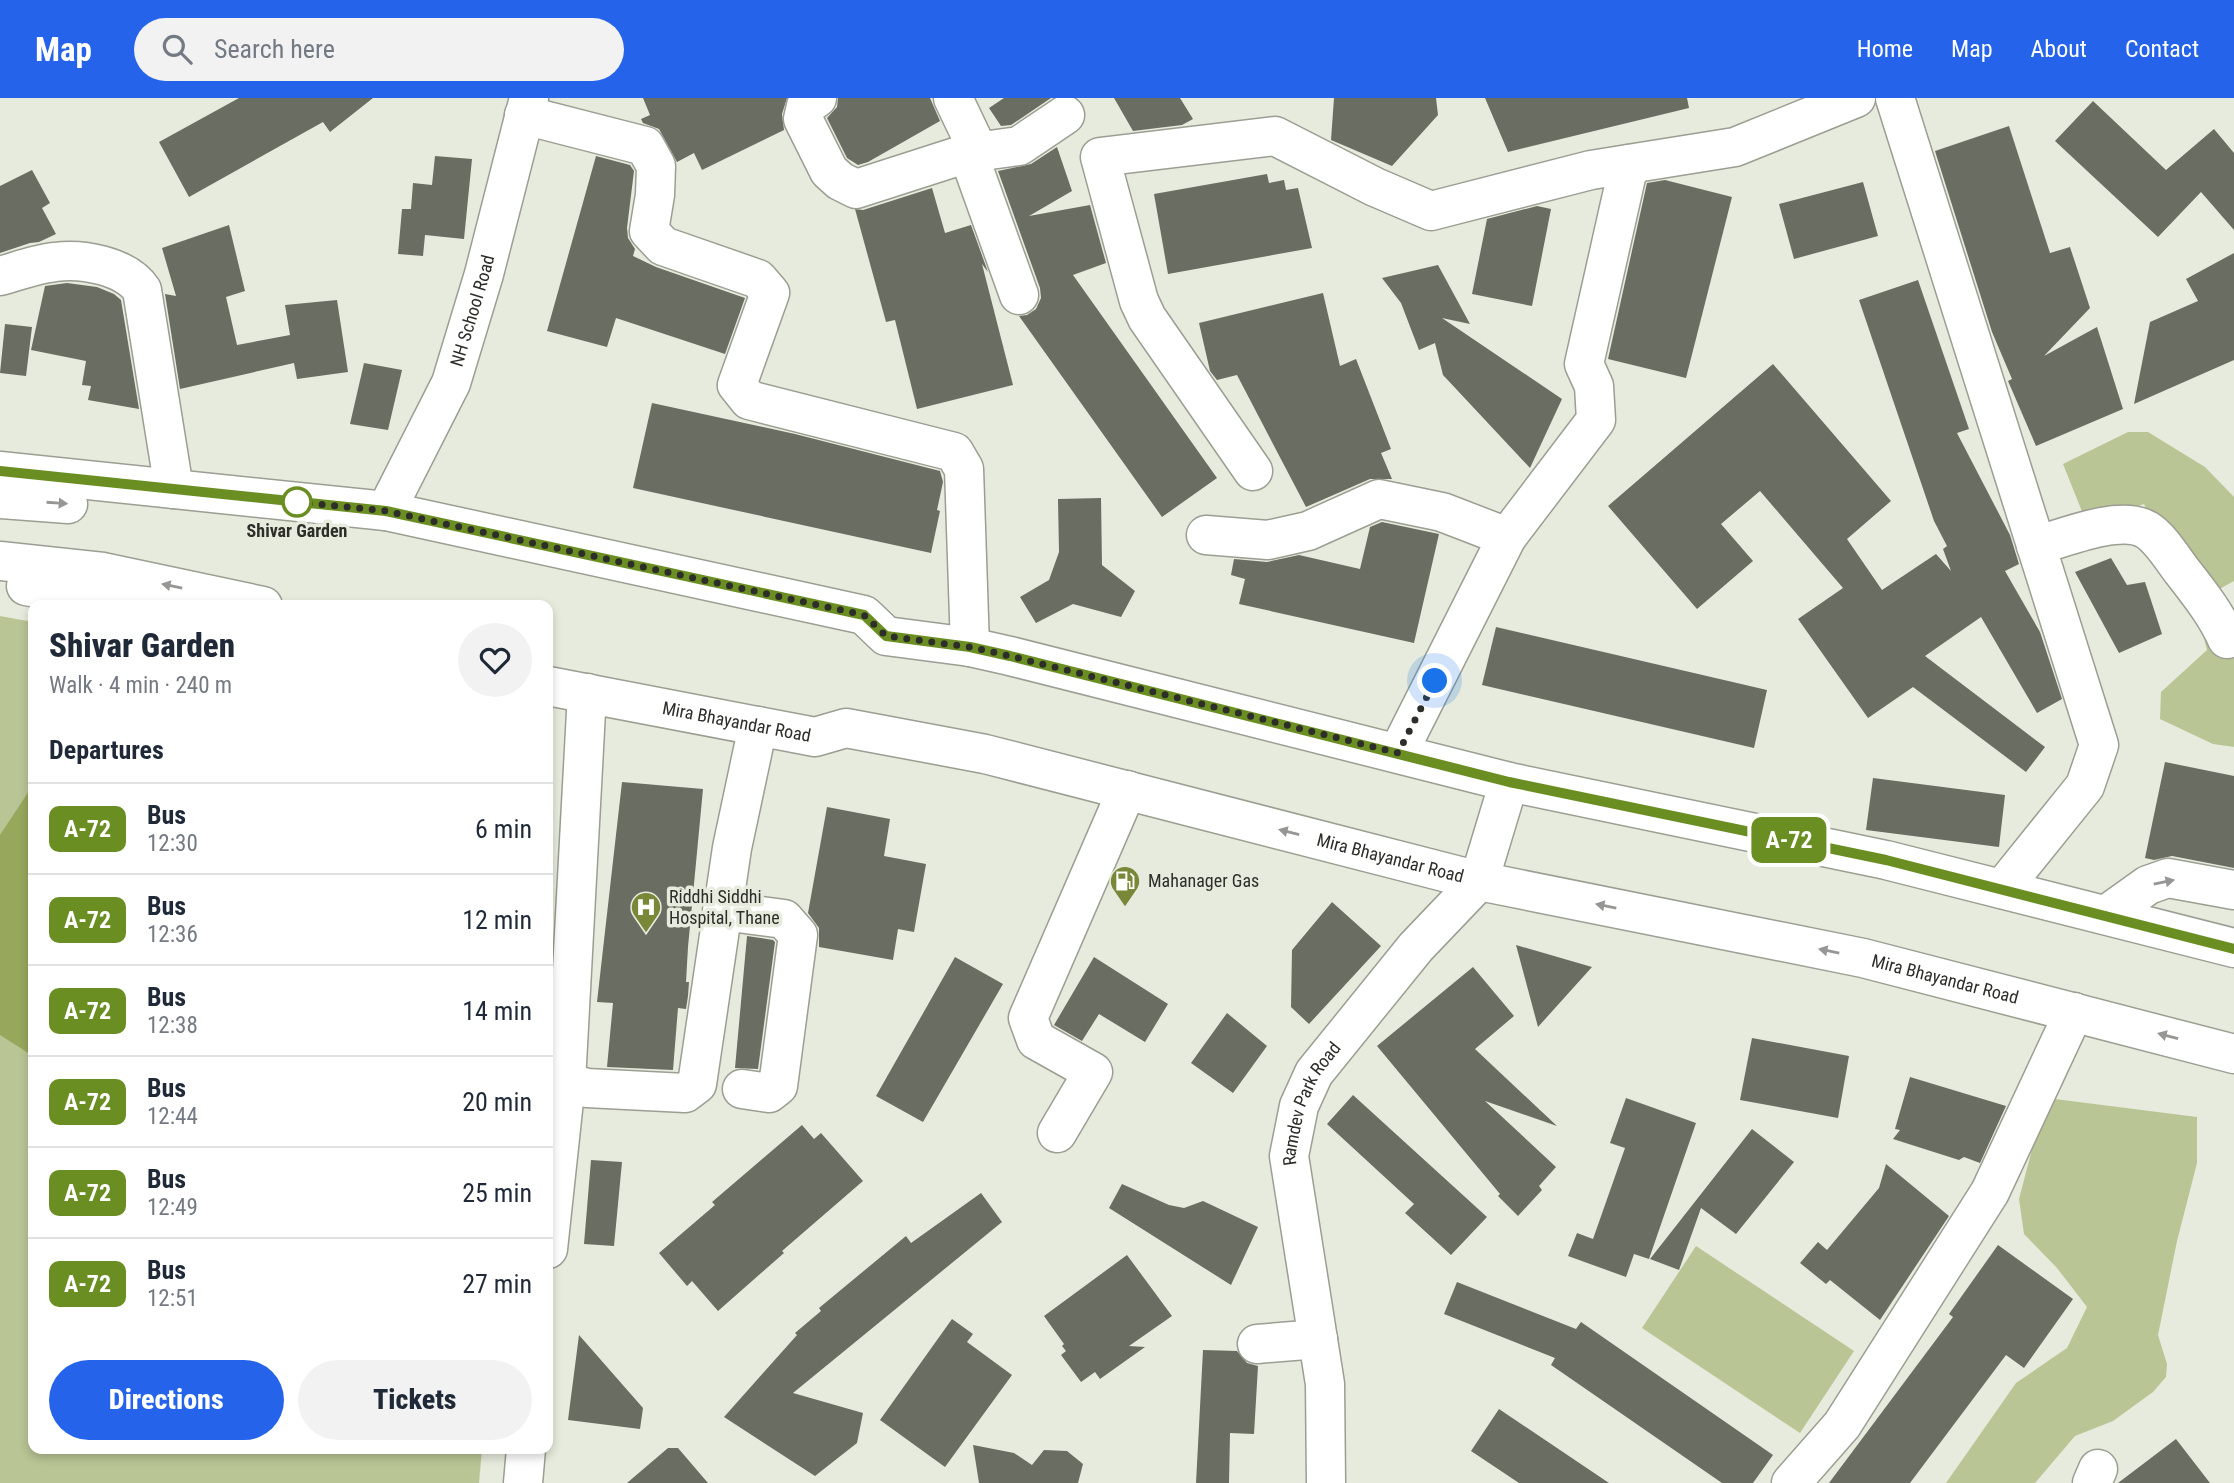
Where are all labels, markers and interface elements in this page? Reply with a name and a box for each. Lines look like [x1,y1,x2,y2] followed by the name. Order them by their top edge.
[134,18,624,81] search box
[35,30,92,69] text: Map
[158,30,196,68] icon: search
[214,34,335,64] text: Search here
[1857,35,1913,63] text: Home
[1951,35,1993,63] text: Map
[2031,35,2087,63] text: About
[2125,35,2199,63] text: Contact
[446,253,498,369] street label: NH School Road
[282,487,312,517] marker: Shivar Garden
[46,498,68,509] one-way arrow
[247,520,347,541] place label: Shivar Garden
[161,581,183,592] one-way arrow
[458,623,532,697] button: heart
[49,626,235,665] text: Shivar Garden
[1417,663,1452,698] your location
[49,672,232,699] text: Walk · 4 min · 240 m
[661,697,813,746] street label: Mira Bhayandar Road
[49,735,164,765] text: Departures
[147,800,186,830] text: Bus
[475,814,532,844] text: 6 min
[64,815,111,843] text: A-72
[1740,817,1838,863] line badge: A-72
[1278,826,1300,837] one-way arrow
[1765,826,1813,854] text: A-72
[1315,829,1466,887] street label: Mira Bhayandar Road
[147,830,198,857] text: 12:30
[1108,864,1142,908] fuel station icon: Mahanager Gas
[1148,870,1259,891] place label: Mahanager Gas
[2154,876,2176,887] one-way arrow
[669,886,780,928] place label: Riddhi Siddhi Hospital, Thane
[629,890,663,934] hospital icon: Riddhi Siddhi Hospital, Thane
[147,891,186,921] text: Bus
[1595,901,1617,912] one-way arrow
[462,905,532,935] text: 12 min
[64,906,111,934] text: A-72
[147,921,198,948] text: 12:36
[1818,946,1840,957] one-way arrow
[1870,950,2021,1008] street label: Mira Bhayandar Road
[147,982,186,1012] text: Bus
[462,996,532,1026] text: 14 min
[64,997,111,1025] text: A-72
[147,1012,198,1039] text: 12:38
[2157,1031,2178,1041] one-way arrow
[1278,1038,1345,1167] street label: Ramdev Park Road
[147,1073,186,1103] text: Bus
[462,1087,532,1117] text: 20 min
[64,1088,111,1116] text: A-72
[147,1103,198,1130] text: 12:44
[147,1164,186,1194] text: Bus
[462,1178,532,1208] text: 25 min
[64,1179,111,1207] text: A-72
[147,1194,198,1221] text: 12:49
[147,1255,186,1285] text: Bus
[462,1269,532,1299] text: 27 min
[64,1270,111,1298] text: A-72
[147,1285,198,1312] text: 12:51
[49,1360,284,1440] button: Directions
[298,1360,532,1440] button: Tickets

